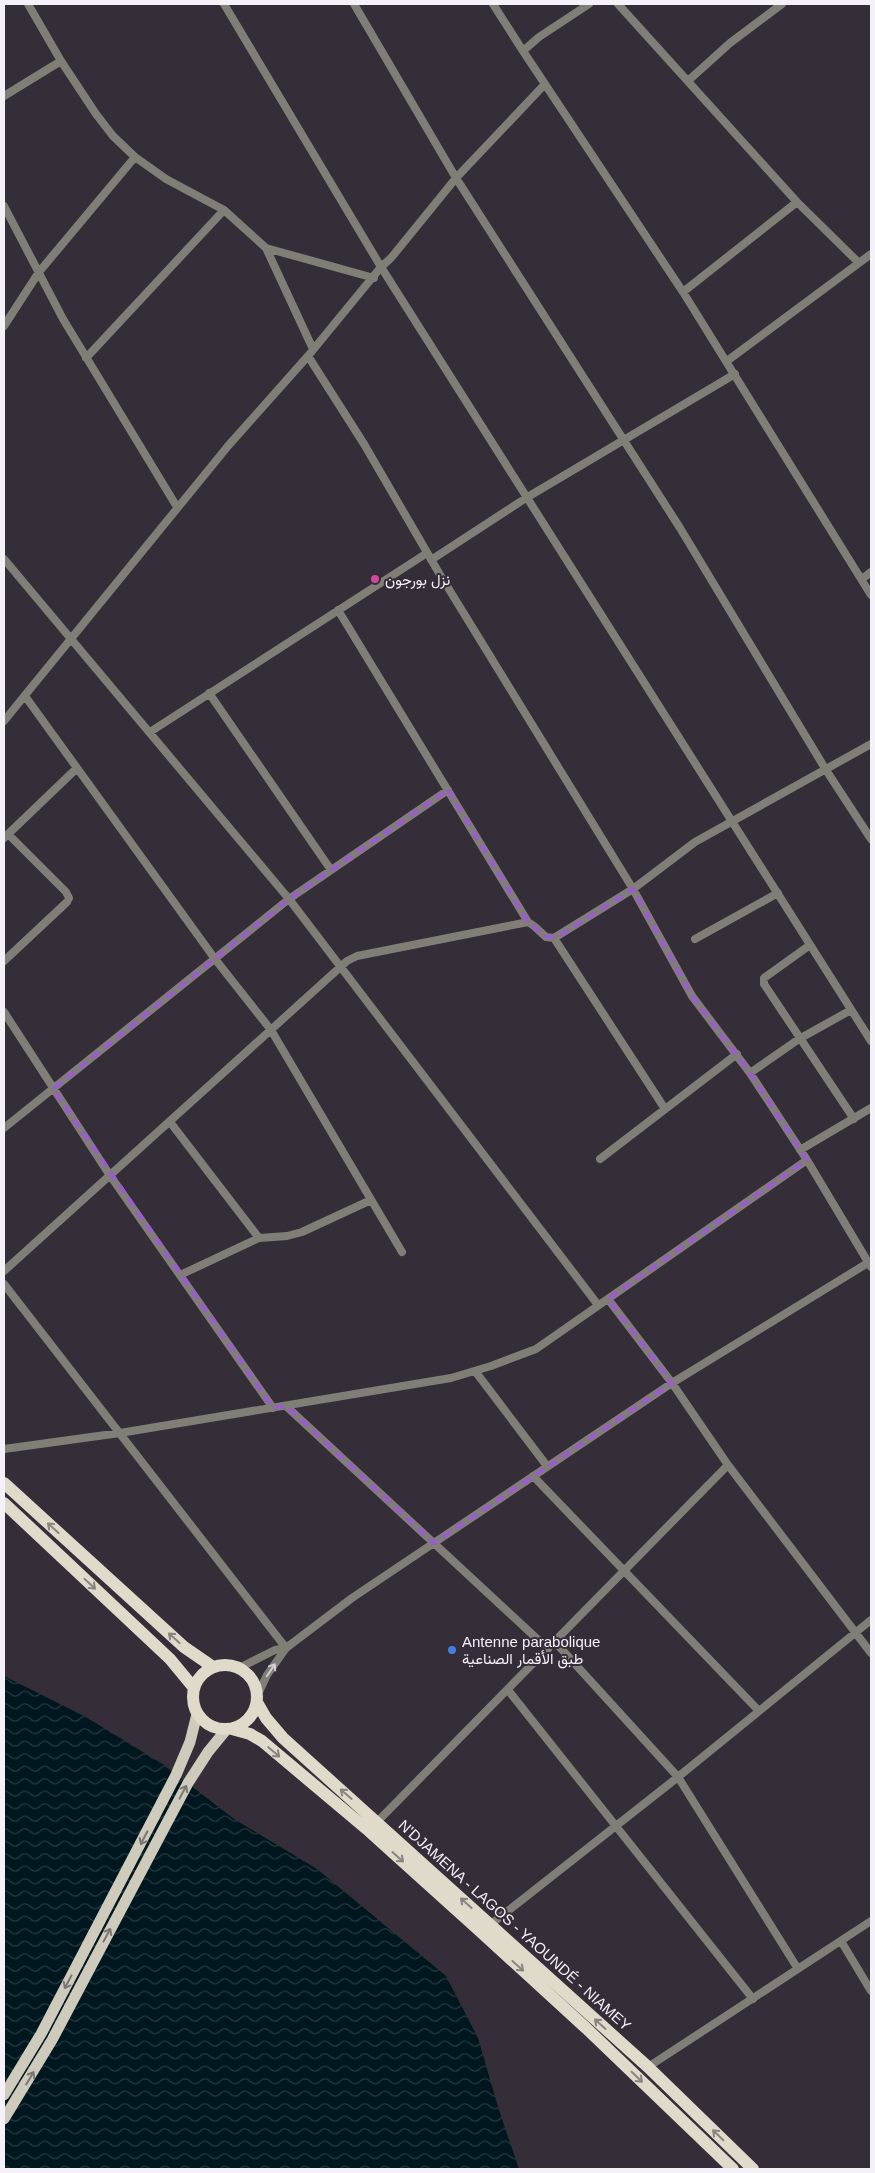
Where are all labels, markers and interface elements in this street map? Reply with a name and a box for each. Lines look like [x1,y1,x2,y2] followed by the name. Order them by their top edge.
[385,571,450,589] place label: نزل بورجون
[369,573,381,585] marker: نزل بورجون
[47,1522,60,1534] one-way arrow
[84,1578,97,1590] one-way arrow
[167,1632,180,1643] one-way arrow
[462,1633,600,1669] place label: Antenne parabolique طبق الأقمار الصناعية
[446,1644,458,1656] marker: Antenne parabolique طبق الأقمار الصناعية
[266,1663,276,1677] one-way arrow
[268,1746,281,1757] one-way arrow
[178,1784,188,1799] one-way arrow
[339,1788,352,1800] one-way arrow
[395,1816,635,2034] street label: N'DJAMENA - LAGOS - YAOUNDÉ - NIAMEY
[139,1830,148,1845] one-way arrow
[391,1851,404,1863] one-way arrow
[460,1897,473,1909] one-way arrow
[103,1929,113,1943] one-way arrow
[512,1960,525,1972] one-way arrow
[63,1974,72,1989] one-way arrow
[593,2018,606,2030] one-way arrow
[631,2071,643,2083] one-way arrow
[25,2072,35,2086] one-way arrow
[712,2129,724,2141] one-way arrow

